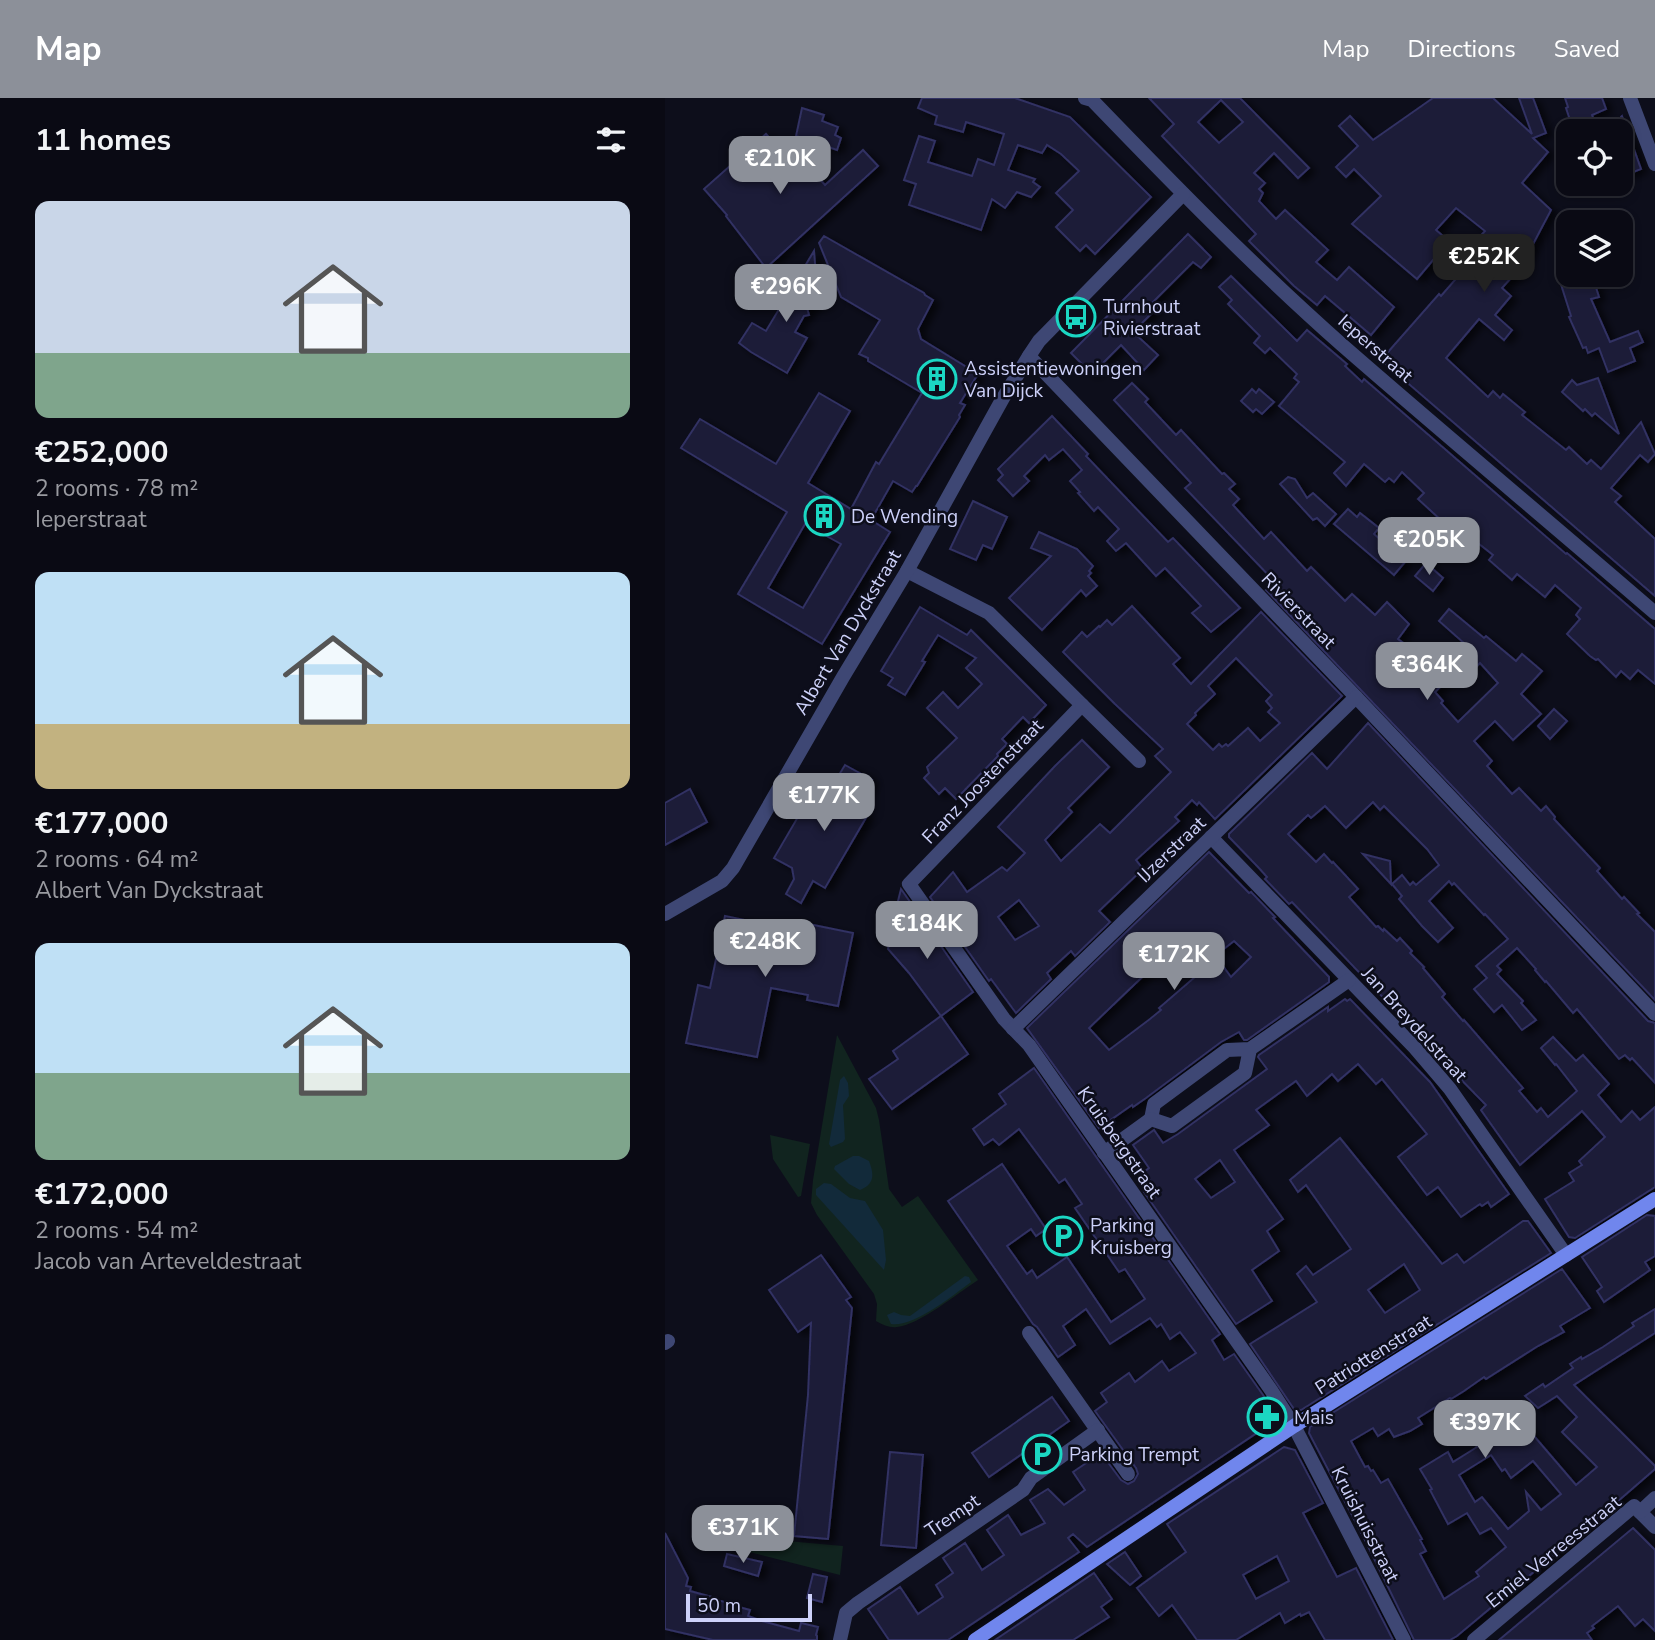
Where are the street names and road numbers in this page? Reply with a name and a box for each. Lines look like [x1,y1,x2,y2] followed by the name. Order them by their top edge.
[1332,309,1419,389] street label: Ieperstraat
[788,545,908,720] street label: Albert Van Dyckstraat
[1255,567,1342,655] street label: Rivierstraat
[916,713,1049,850] street label: Franz Joostenstraat
[1132,810,1212,889] street label: IJzerstraat
[1355,961,1473,1088] street label: Jan Breydelstraat
[1071,1081,1168,1204] street label: Kruisbergstraat
[1310,1308,1437,1401] street label: Patriottenstraat
[1325,1462,1406,1587] street label: Kruishuisstraat
[920,1488,985,1544] street label: Trempt
[1481,1489,1627,1614] street label: Emiel Verreesstraat

